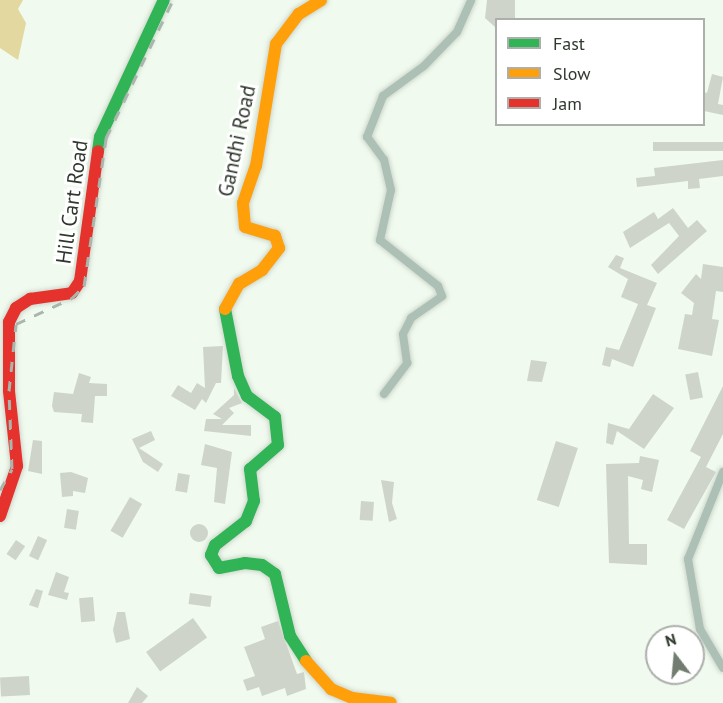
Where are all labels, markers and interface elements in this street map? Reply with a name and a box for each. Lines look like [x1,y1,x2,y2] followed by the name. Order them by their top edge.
[495,18,705,126] legend
[553,32,585,55] text: Fast
[553,62,591,85] text: Slow
[213,83,261,199] street label: Gandhi Road
[553,92,582,115] text: Jam
[51,139,93,265] street label: Hill Cart Road
[645,625,705,685] north arrow
[663,629,678,651] text: N

